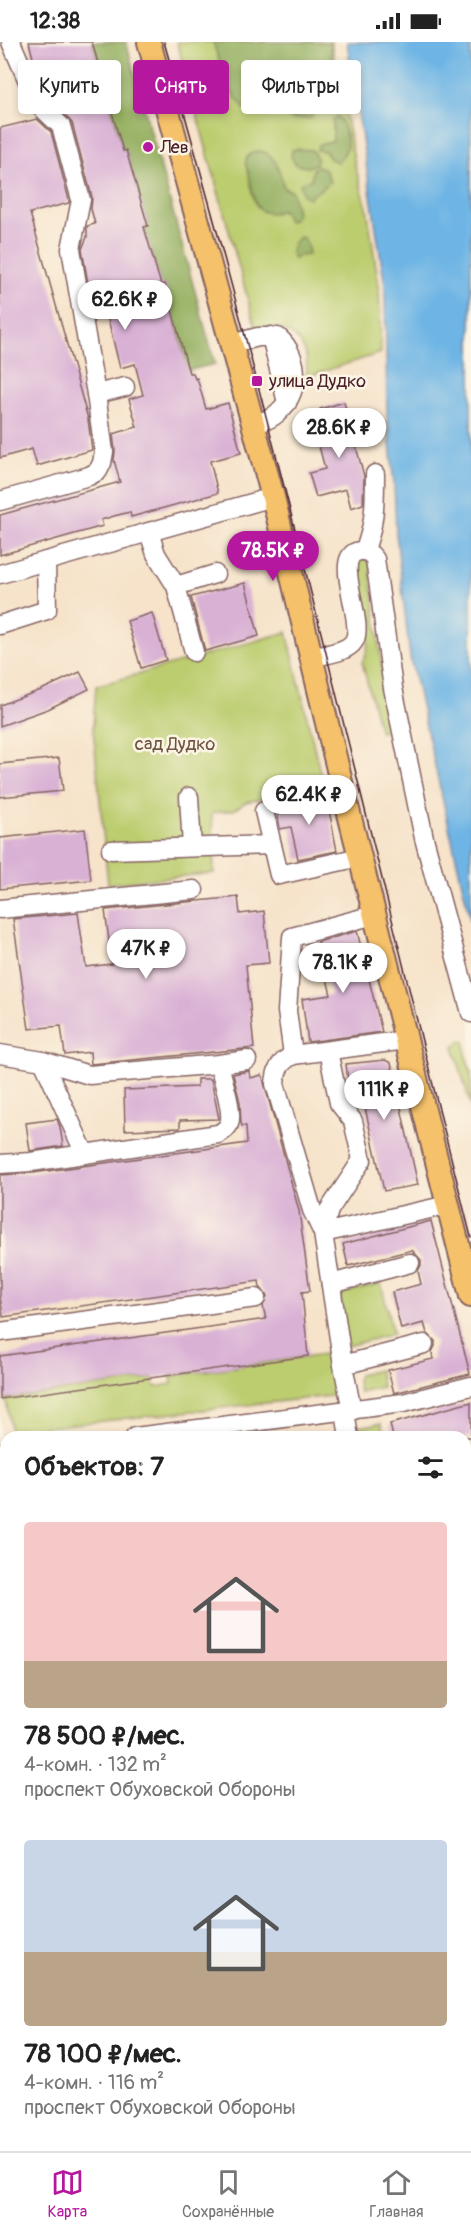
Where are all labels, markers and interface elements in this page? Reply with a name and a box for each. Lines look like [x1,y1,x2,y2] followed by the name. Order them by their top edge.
[30,7,80,35] text: 12:38
[18,60,121,114] chip: Купить
[133,60,229,114] chip: Снять
[241,60,361,114] chip: Фильтры
[159,136,189,159] place label: Лев
[141,140,155,154] marker: Лев
[70,280,180,331] pin: 62.6K ₽
[91,287,159,312] text: 62.6K ₽
[268,370,366,393] place label: улица Дудко
[250,374,264,388] marker: улица Дудко
[284,408,394,459] pin: 28.6K ₽
[306,415,372,440] text: 28.6K ₽
[218,531,328,582] pin: 78.5K ₽
[241,538,305,563] text: 78.5K ₽
[135,733,216,756] park label: сад Дудко
[254,775,364,826] pin: 62.4K ₽
[275,782,343,807] text: 62.4K ₽
[104,929,188,980] pin: 47K ₽
[121,936,171,961] text: 47K ₽
[288,943,398,994] pin: 78.1K ₽
[312,950,374,975] text: 78.1K ₽
[335,1070,433,1121] pin: 111K ₽
[358,1077,410,1102] text: 111K ₽
[24,1451,164,1483] text: Объектов: 7
[414,1451,447,1484] icon: filters
[182,1561,290,1669] icon: home
[24,1720,186,1752] text: 78 500 ₽/мес.
[24,1752,167,1777] text: 4-комн. · 132 m²
[24,1777,296,1802] text: проспект Обуховской Обороны
[182,1879,290,1987] icon: home
[24,2038,182,2070] text: 78 100 ₽/мес.
[24,2070,164,2095] text: 4-комн. · 116 m²
[24,2095,296,2120] text: проспект Обуховской Обороны
[47,2166,87,2222] tab: Карта
[182,2166,274,2222] tab: Сохранённые
[369,2166,424,2222] tab: Главная

